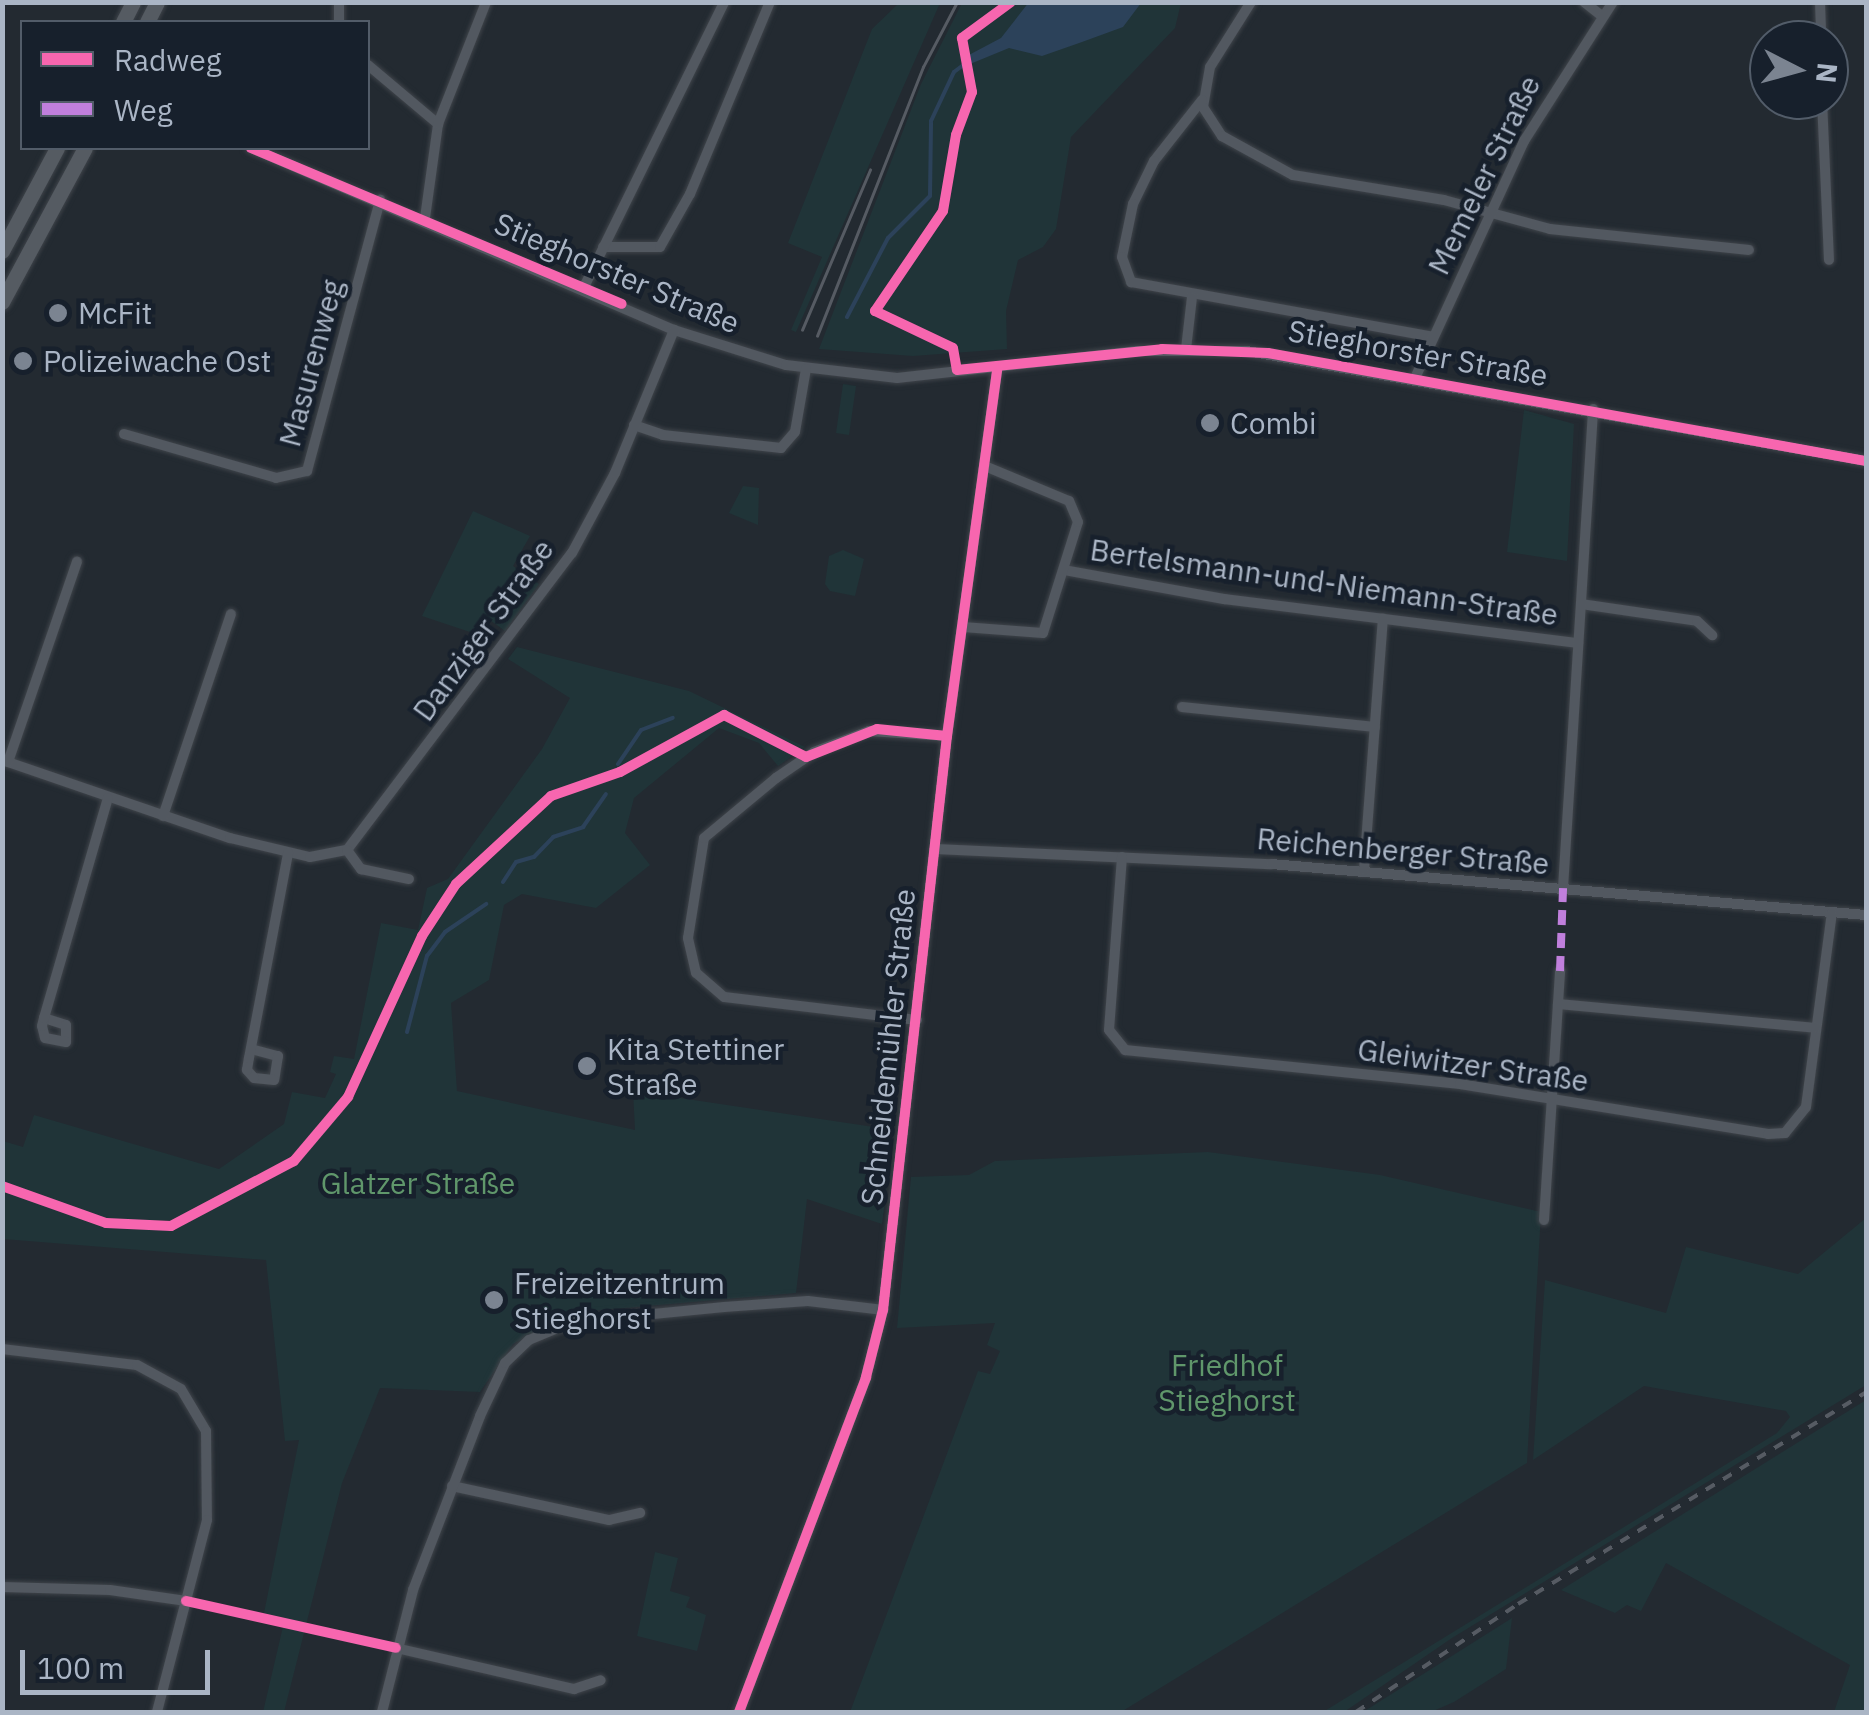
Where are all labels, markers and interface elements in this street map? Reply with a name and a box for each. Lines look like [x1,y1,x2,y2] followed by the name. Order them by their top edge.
[20,20,370,150] legend
[1749,20,1849,120] north arrow
[114,40,222,79] text: Radweg
[1808,61,1847,85] text: N
[1420,70,1548,280] street label: Memeler Straße
[114,90,173,129] text: Weg
[489,205,745,341] street label: Stieghorster Straße
[271,276,351,450] street label: Masurenweg
[78,295,152,331] place label: McFit
[47,302,69,324] marker: McFit
[1286,312,1550,394] street label: Stieghorster Straße
[43,343,271,379] place label: Polizeiwache Ost
[12,350,34,372] marker: Polizeiwache Ost
[1230,405,1317,441] place label: Combi
[1199,412,1221,434] marker: Combi
[1088,531,1560,633] street label: Bertelsmann-und-Niemann-Straße
[405,532,561,728] street label: Danziger Straße
[1255,820,1551,882] street label: Reichenberger Straße
[853,887,923,1207] street label: Schneidemühler Straße
[607,1031,784,1102] place label: Kita Stettiner Straße
[1355,1031,1591,1099] street label: Gleiwitzer Straße
[576,1055,598,1077] marker: Kita Stettiner Straße
[321,1165,515,1201] park label: Glatzer Straße
[514,1265,725,1336] place label: Freizeitzentrum Stieghorst
[483,1289,505,1311] marker: Freizeitzentrum Stieghorst
[1158,1347,1296,1418] park label: Friedhof Stieghorst
[25,1630,215,1692] scale bar
[37,1648,124,1687] text: 100 m

